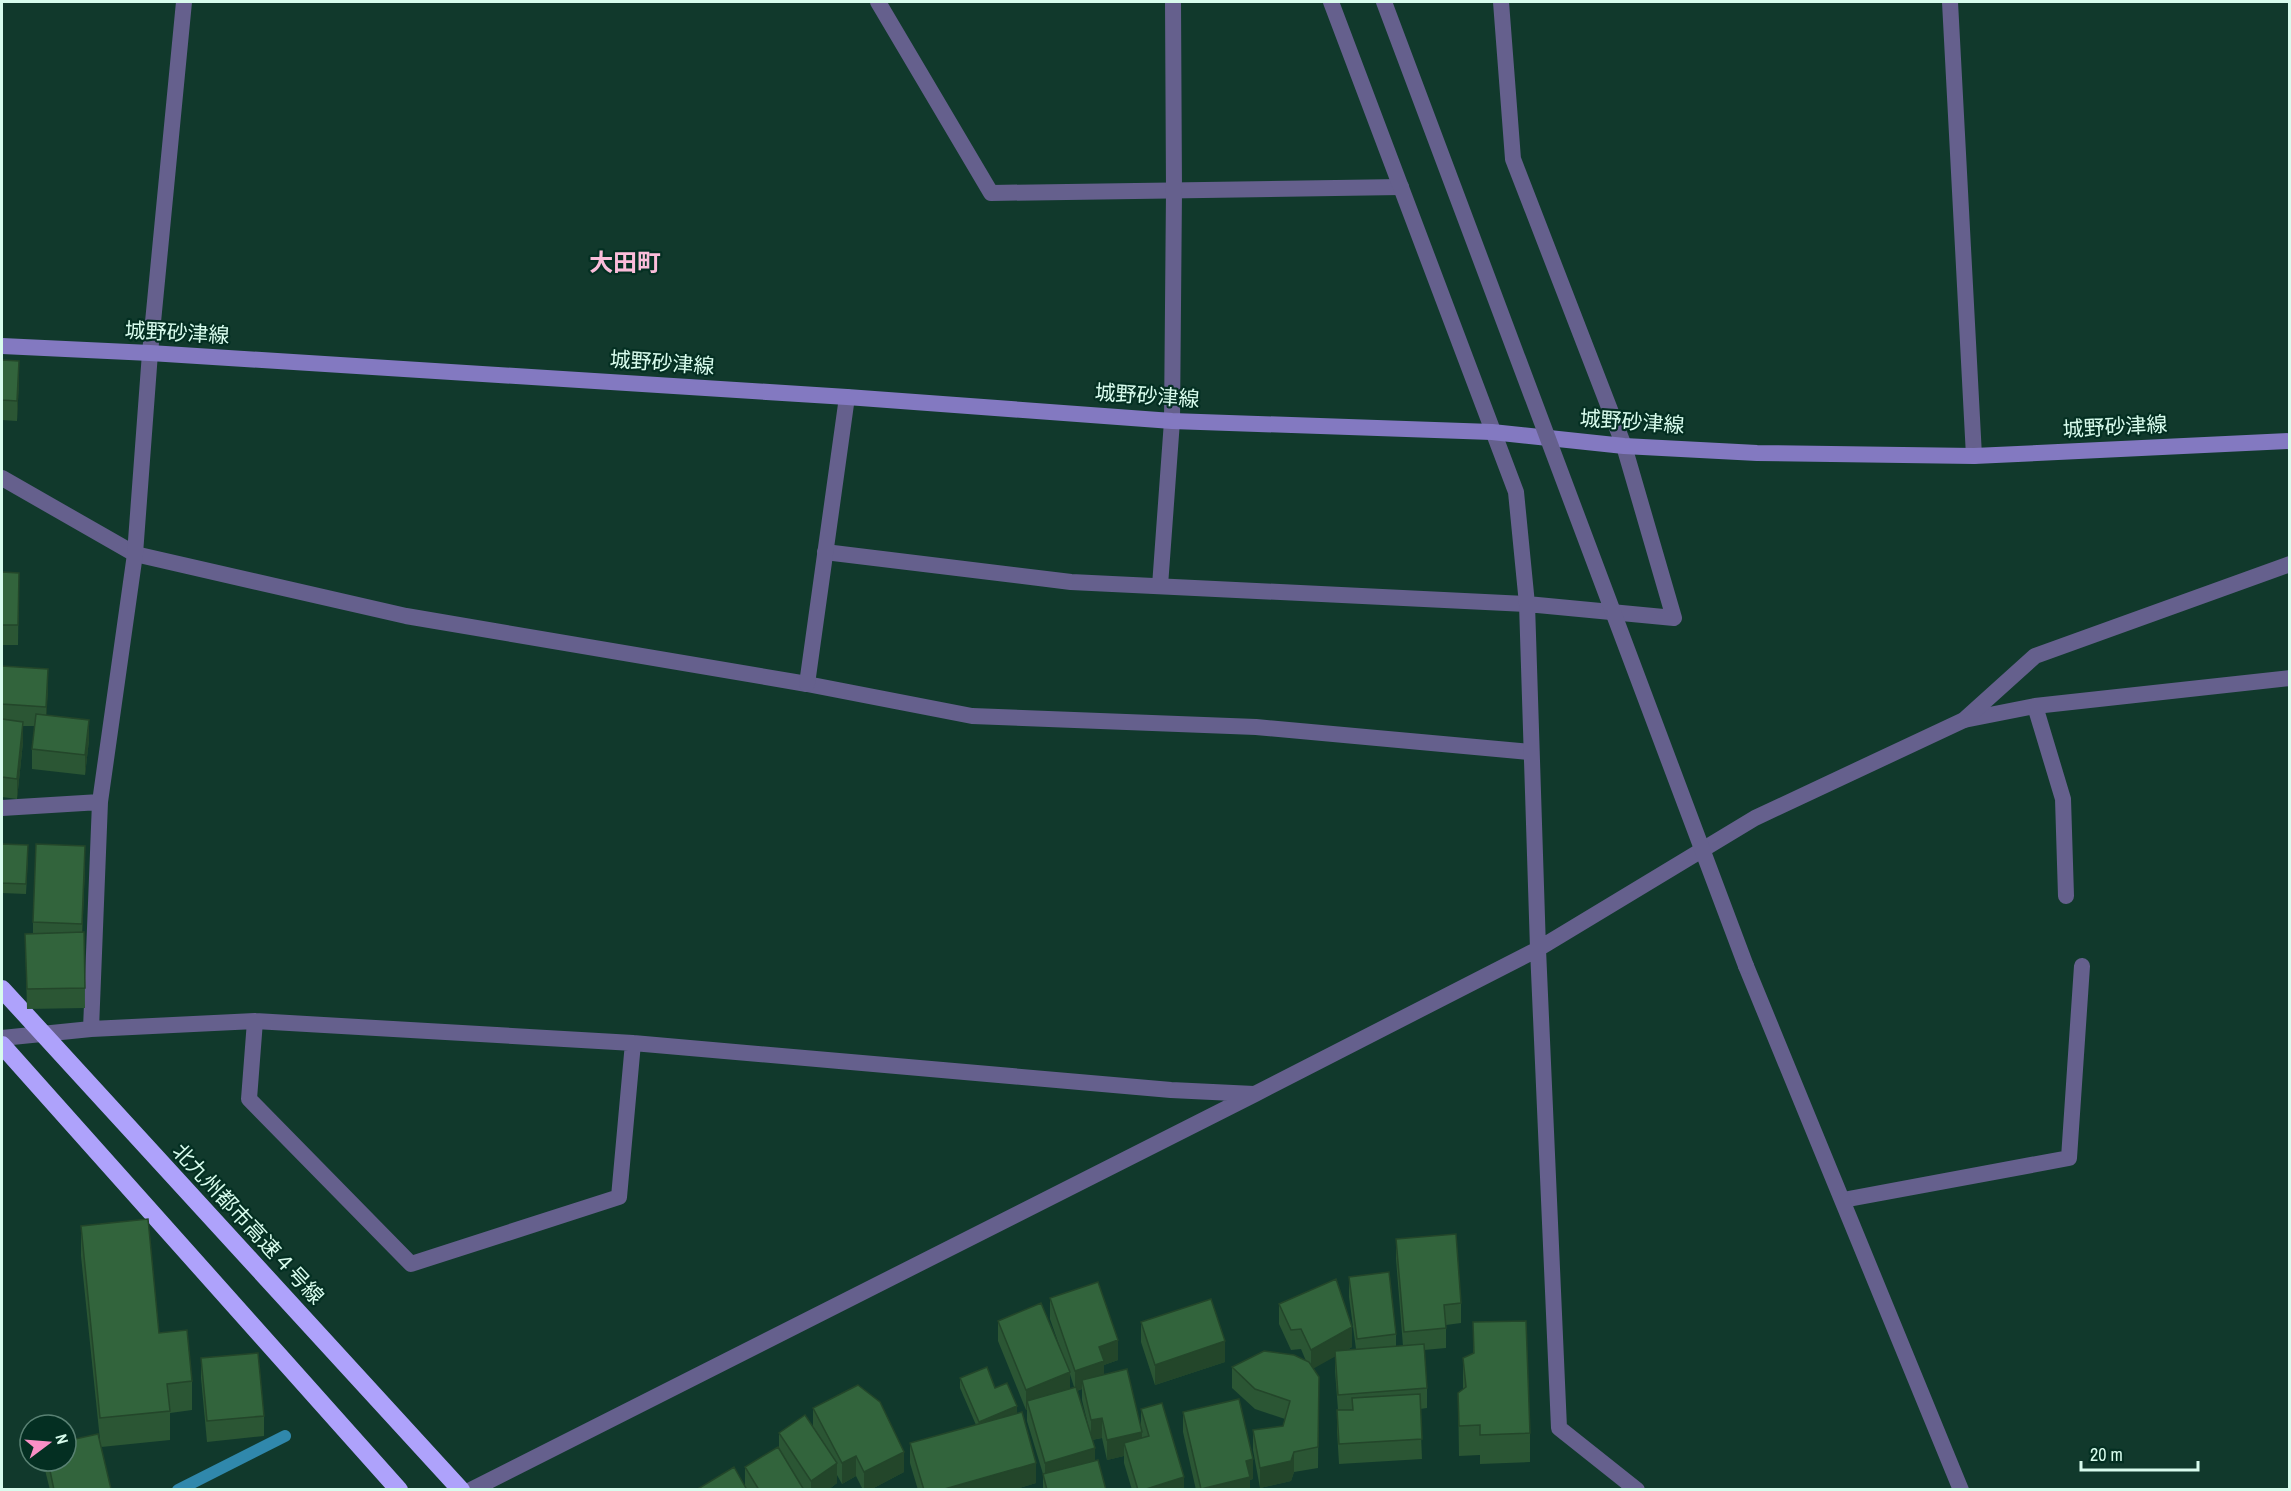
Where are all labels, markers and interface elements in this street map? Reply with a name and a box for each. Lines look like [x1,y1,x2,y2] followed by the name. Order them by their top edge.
[589,246,661,278] district label: 大田町
[124,315,230,350] street label: 城野砂津線
[609,344,715,381] street label: 城野砂津線
[1094,377,1200,414] street label: 城野砂津線
[1579,403,1685,440] street label: 城野砂津線
[2062,409,2168,444] street label: 城野砂津線
[166,1137,331,1310] street label: 北九州都市高速４号線
[18,1413,78,1473] north arrow
[51,1431,74,1446] text: N
[2081,1434,2198,1472] scale bar
[2090,1442,2123,1467] text: 20 m

